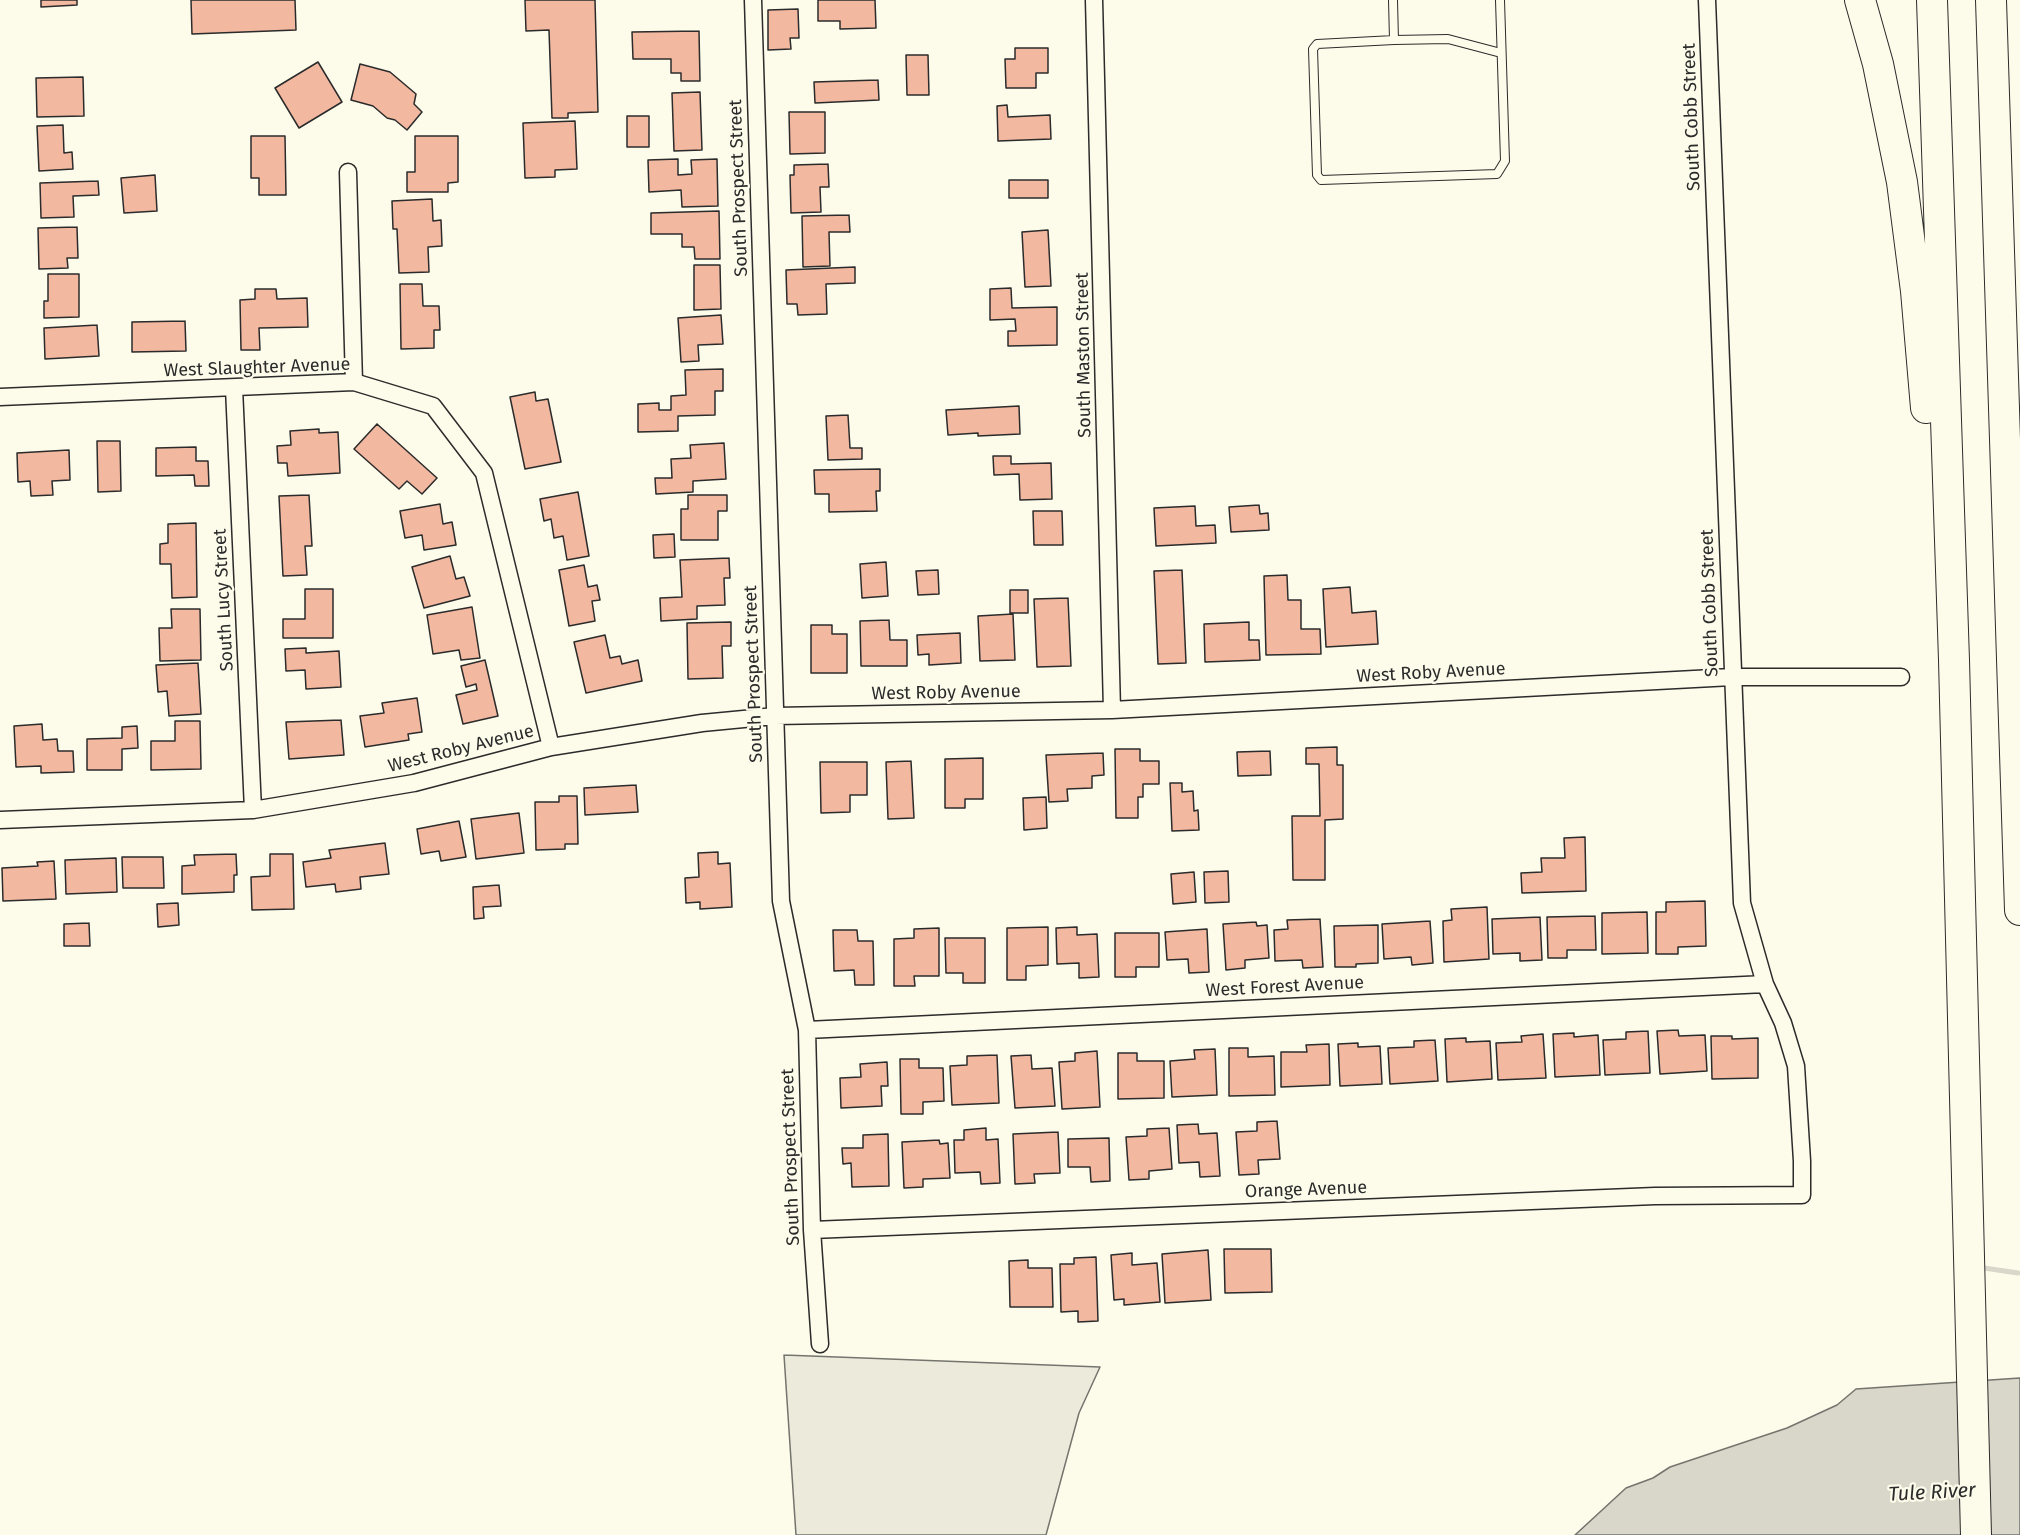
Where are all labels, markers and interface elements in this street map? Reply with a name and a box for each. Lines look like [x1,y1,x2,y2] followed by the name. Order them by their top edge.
[1679,43,1705,191] street label: South Cobb Street
[725,99,753,277] street label: South Prospect Street
[1072,272,1096,438] street label: South Maston Street
[163,354,351,382] street label: West Slaughter Avenue
[209,528,239,672] street label: South Lucy Street
[1697,529,1723,677] street label: South Cobb Street
[740,585,768,763] street label: South Prospect Street
[1356,658,1506,688] street label: West Roby Avenue
[871,681,1021,705] street label: West Roby Avenue
[386,720,536,778] street label: West Roby Avenue
[1205,972,1365,1002] street label: West Forest Avenue
[777,1068,805,1246] street label: South Prospect Street
[1244,1177,1368,1203] street label: Orange Avenue
[1888,1479,1976,1507] water label: Tule River

